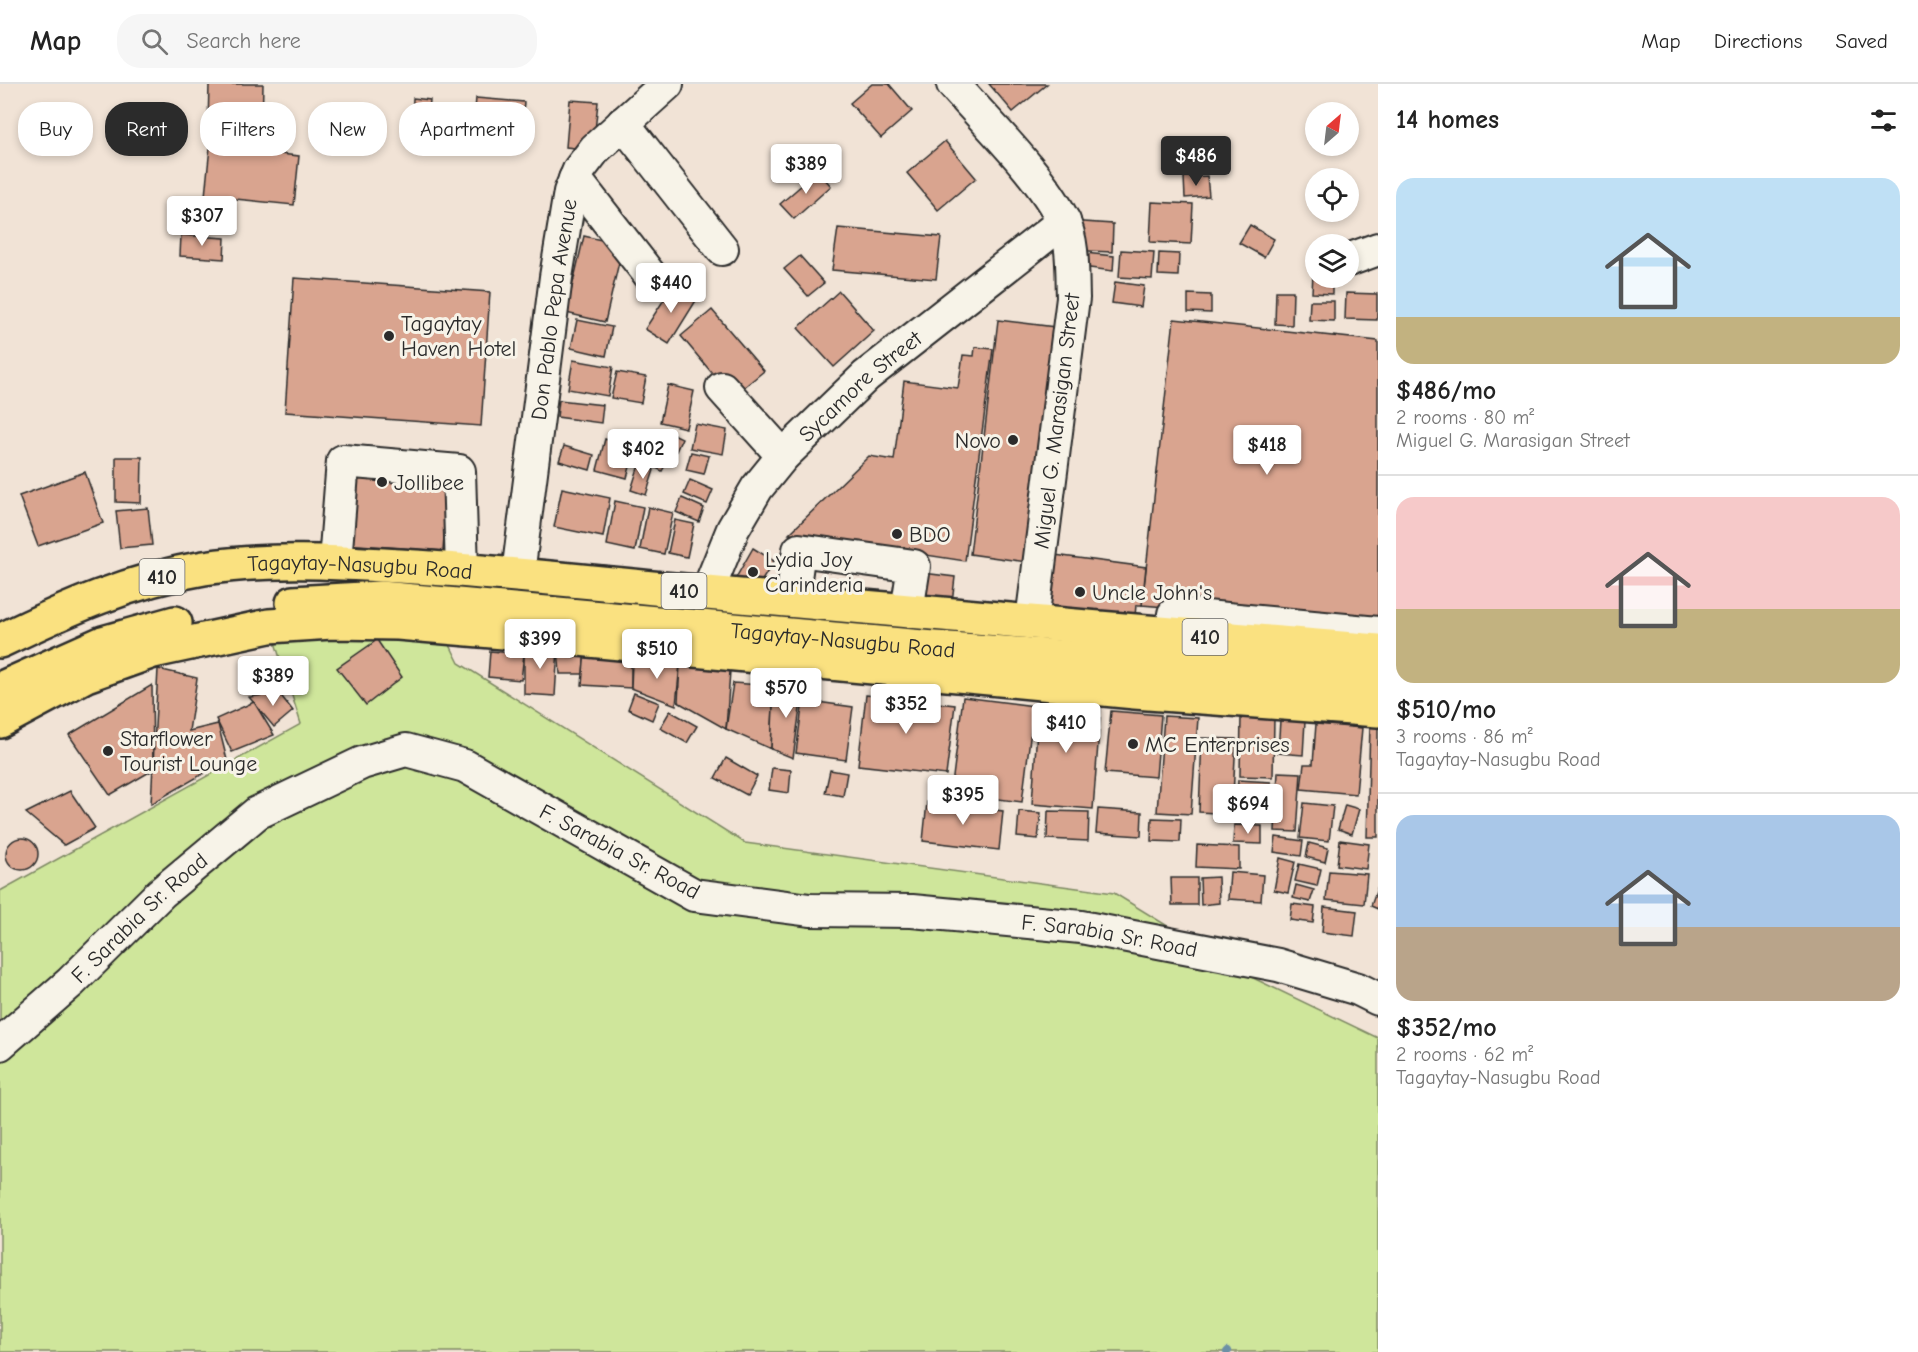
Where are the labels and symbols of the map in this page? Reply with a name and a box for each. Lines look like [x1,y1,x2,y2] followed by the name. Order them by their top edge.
[1305,102,1359,156] north arrow
[1160,136,1232,187] pin: $486
[770,144,842,195] pin: $389
[166,196,238,247] pin: $307
[526,197,583,422] street label: Don Pablo Pepa Avenue
[635,263,707,314] pin: $440
[1028,291,1086,550] street label: Miguel G. Marasigan Street
[401,311,516,362] place label: Tagaytay Haven Hotel
[794,325,928,448] street label: Sycamore Street
[382,329,396,343] marker: Tagaytay Haven Hotel
[1231,425,1303,476] pin: $418
[955,428,1001,454] place label: Novo
[607,429,679,480] pin: $402
[1006,433,1020,447] marker: Novo
[394,470,464,496] place label: Jollibee
[375,475,389,489] marker: Jollibee
[909,522,951,548] place label: BDO
[890,527,904,541] marker: BDO
[765,547,864,598] place label: Lydia Joy Carinderia
[247,550,474,585] street label: Tagaytay-Nasugbu Road
[140,559,184,595] road number: 410
[746,565,760,579] marker: Lydia Joy Carinderia
[662,573,706,609] road number: 410
[1092,580,1212,606] place label: Uncle John's
[1073,585,1087,599] marker: Uncle John's
[730,618,956,663] street label: Tagaytay-Nasugbu Road
[504,619,576,670] pin: $399
[1182,619,1228,655] road number: 410
[621,629,693,680] pin: $510
[237,656,309,707] pin: $389
[750,668,822,719] pin: $570
[870,684,942,735] pin: $352
[1030,703,1102,754] pin: $410
[120,726,257,777] place label: Starflower Tourist Lounge
[1145,732,1290,758] place label: MC Enterprises
[1126,737,1140,751] marker: MC Enterprises
[101,744,115,758] marker: Starflower Tourist Lounge
[927,775,999,826] pin: $395
[1212,784,1284,835] pin: $694
[535,799,704,905] street label: F. Sarabia Sr. Road
[66,848,213,989] street label: F. Sarabia Sr. Road
[1020,909,1200,963] street label: F. Sarabia Sr. Road

